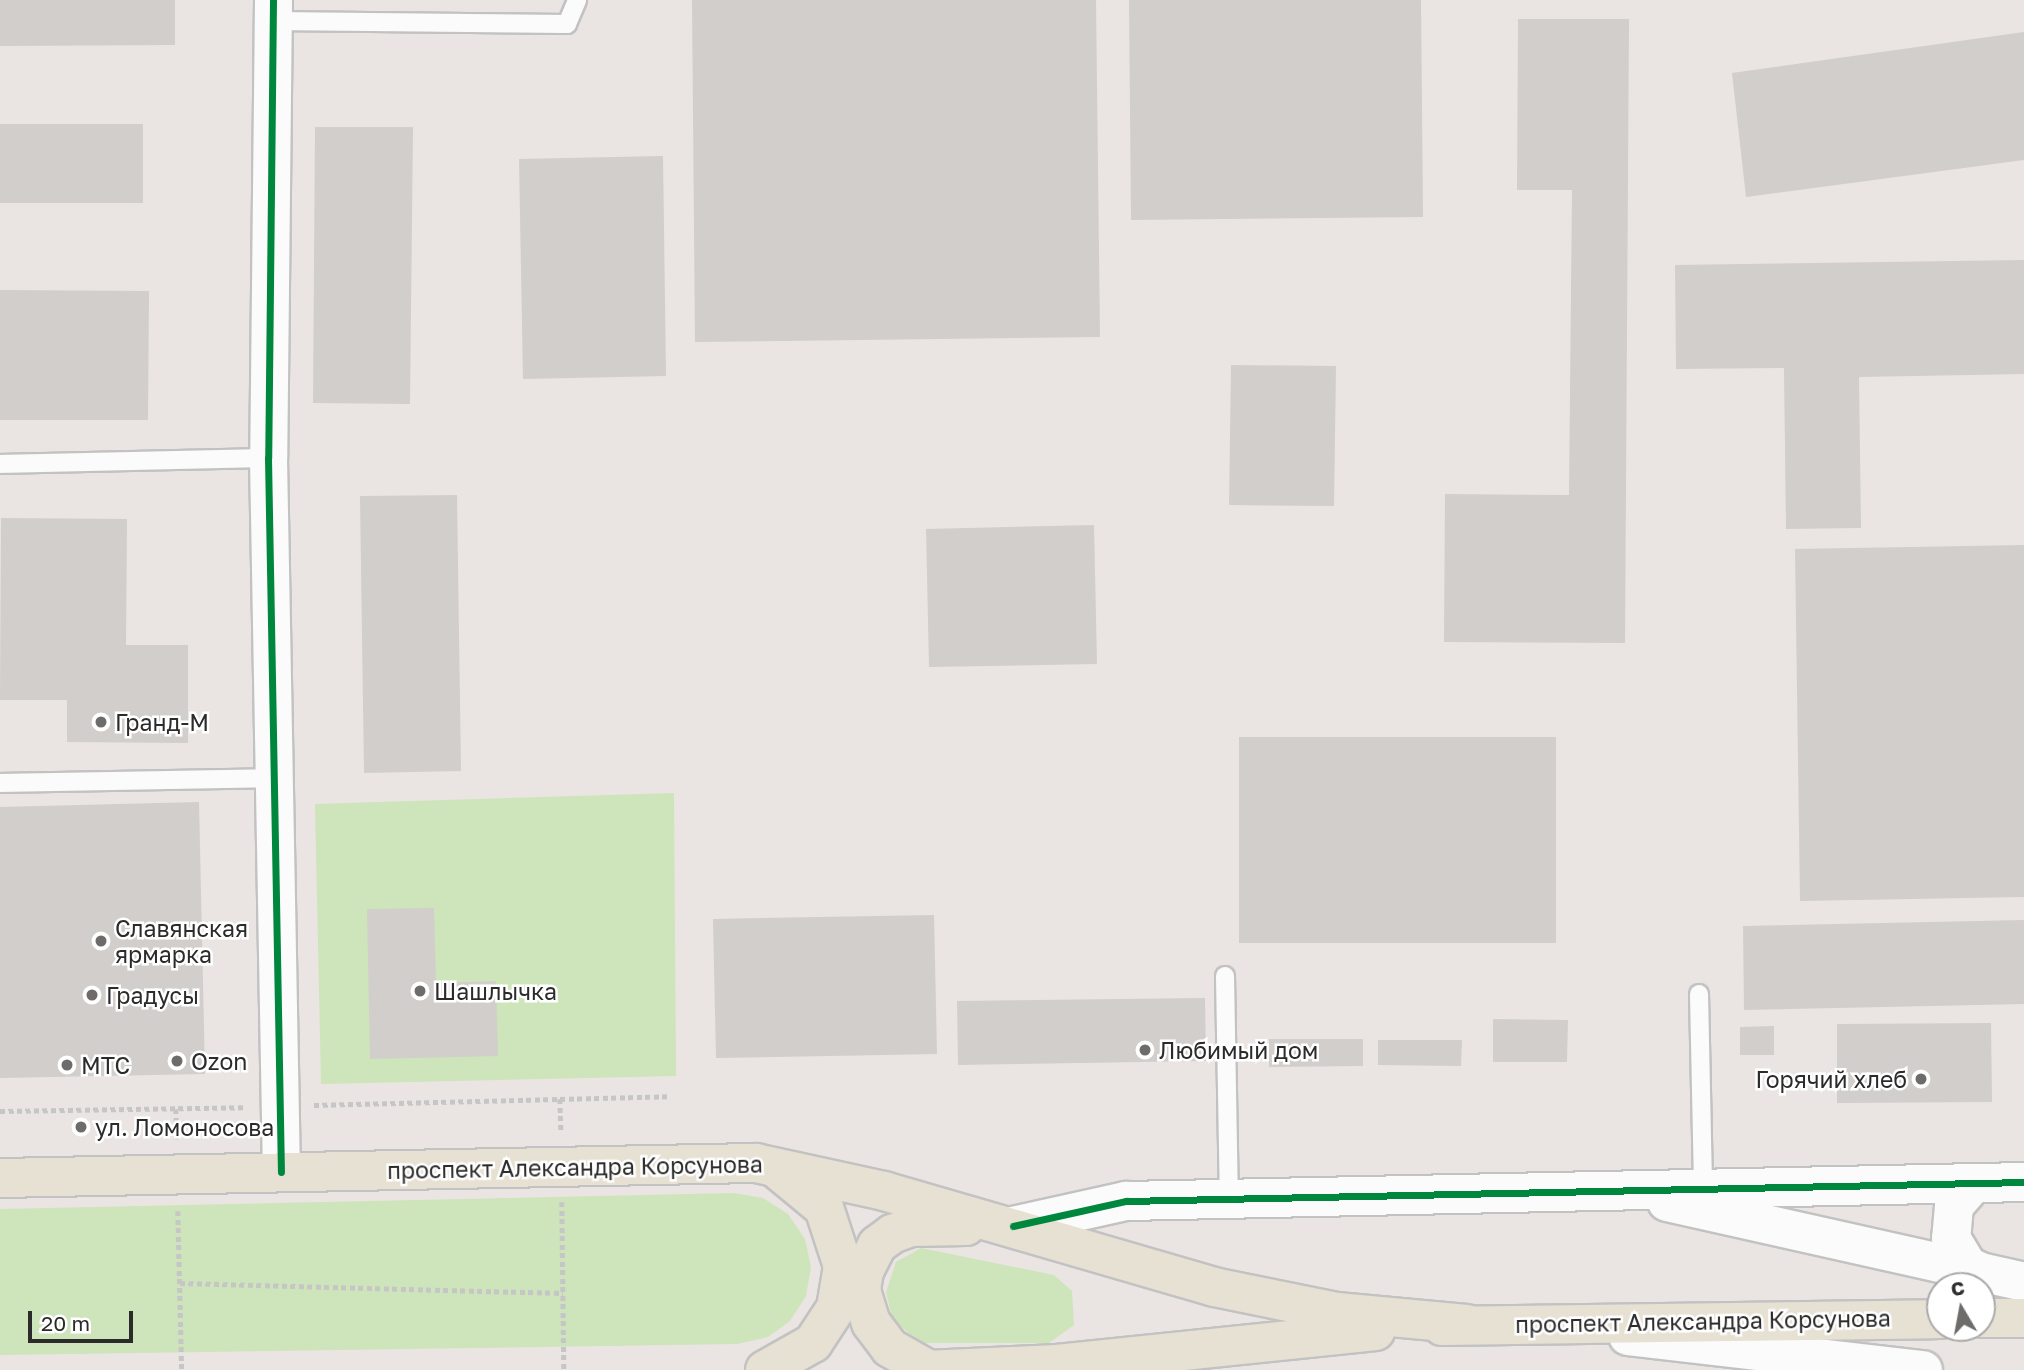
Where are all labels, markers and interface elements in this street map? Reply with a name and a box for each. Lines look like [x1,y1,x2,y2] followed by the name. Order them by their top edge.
[115,708,209,736] place label: Гранд-М
[93,714,109,730] marker: Гранд-М
[115,914,248,968] place label: Славянская ярмарка
[93,933,109,949] marker: Славянская ярмарка
[434,977,557,1005] place label: Шашлычка
[106,981,199,1009] place label: Градусы
[412,983,428,999] marker: Шашлычка
[84,987,100,1003] marker: Градусы
[1159,1036,1318,1064] place label: Любимый дом
[1137,1042,1153,1058] marker: Любимый дом
[191,1047,247,1075] place label: Ozon
[81,1051,130,1079] place label: МТС
[169,1053,185,1069] marker: Ozon
[59,1057,75,1073] marker: МТС
[1755,1065,1907,1093] place label: Горячий хлеб
[1913,1071,1929,1087] marker: Горячий хлеб
[95,1113,274,1141] place label: ул. Ломоносова
[73,1119,89,1135] marker: ул. Ломоносова
[387,1150,763,1184] street label: проспект Александра Корсунова
[1926,1272,1996,1342] north arrow
[1949,1275,1966,1300] text: С
[32,1296,136,1340] scale bar
[1515,1304,1891,1338] street label: проспект Александра Корсунова
[41,1310,90,1336] text: 20 m

